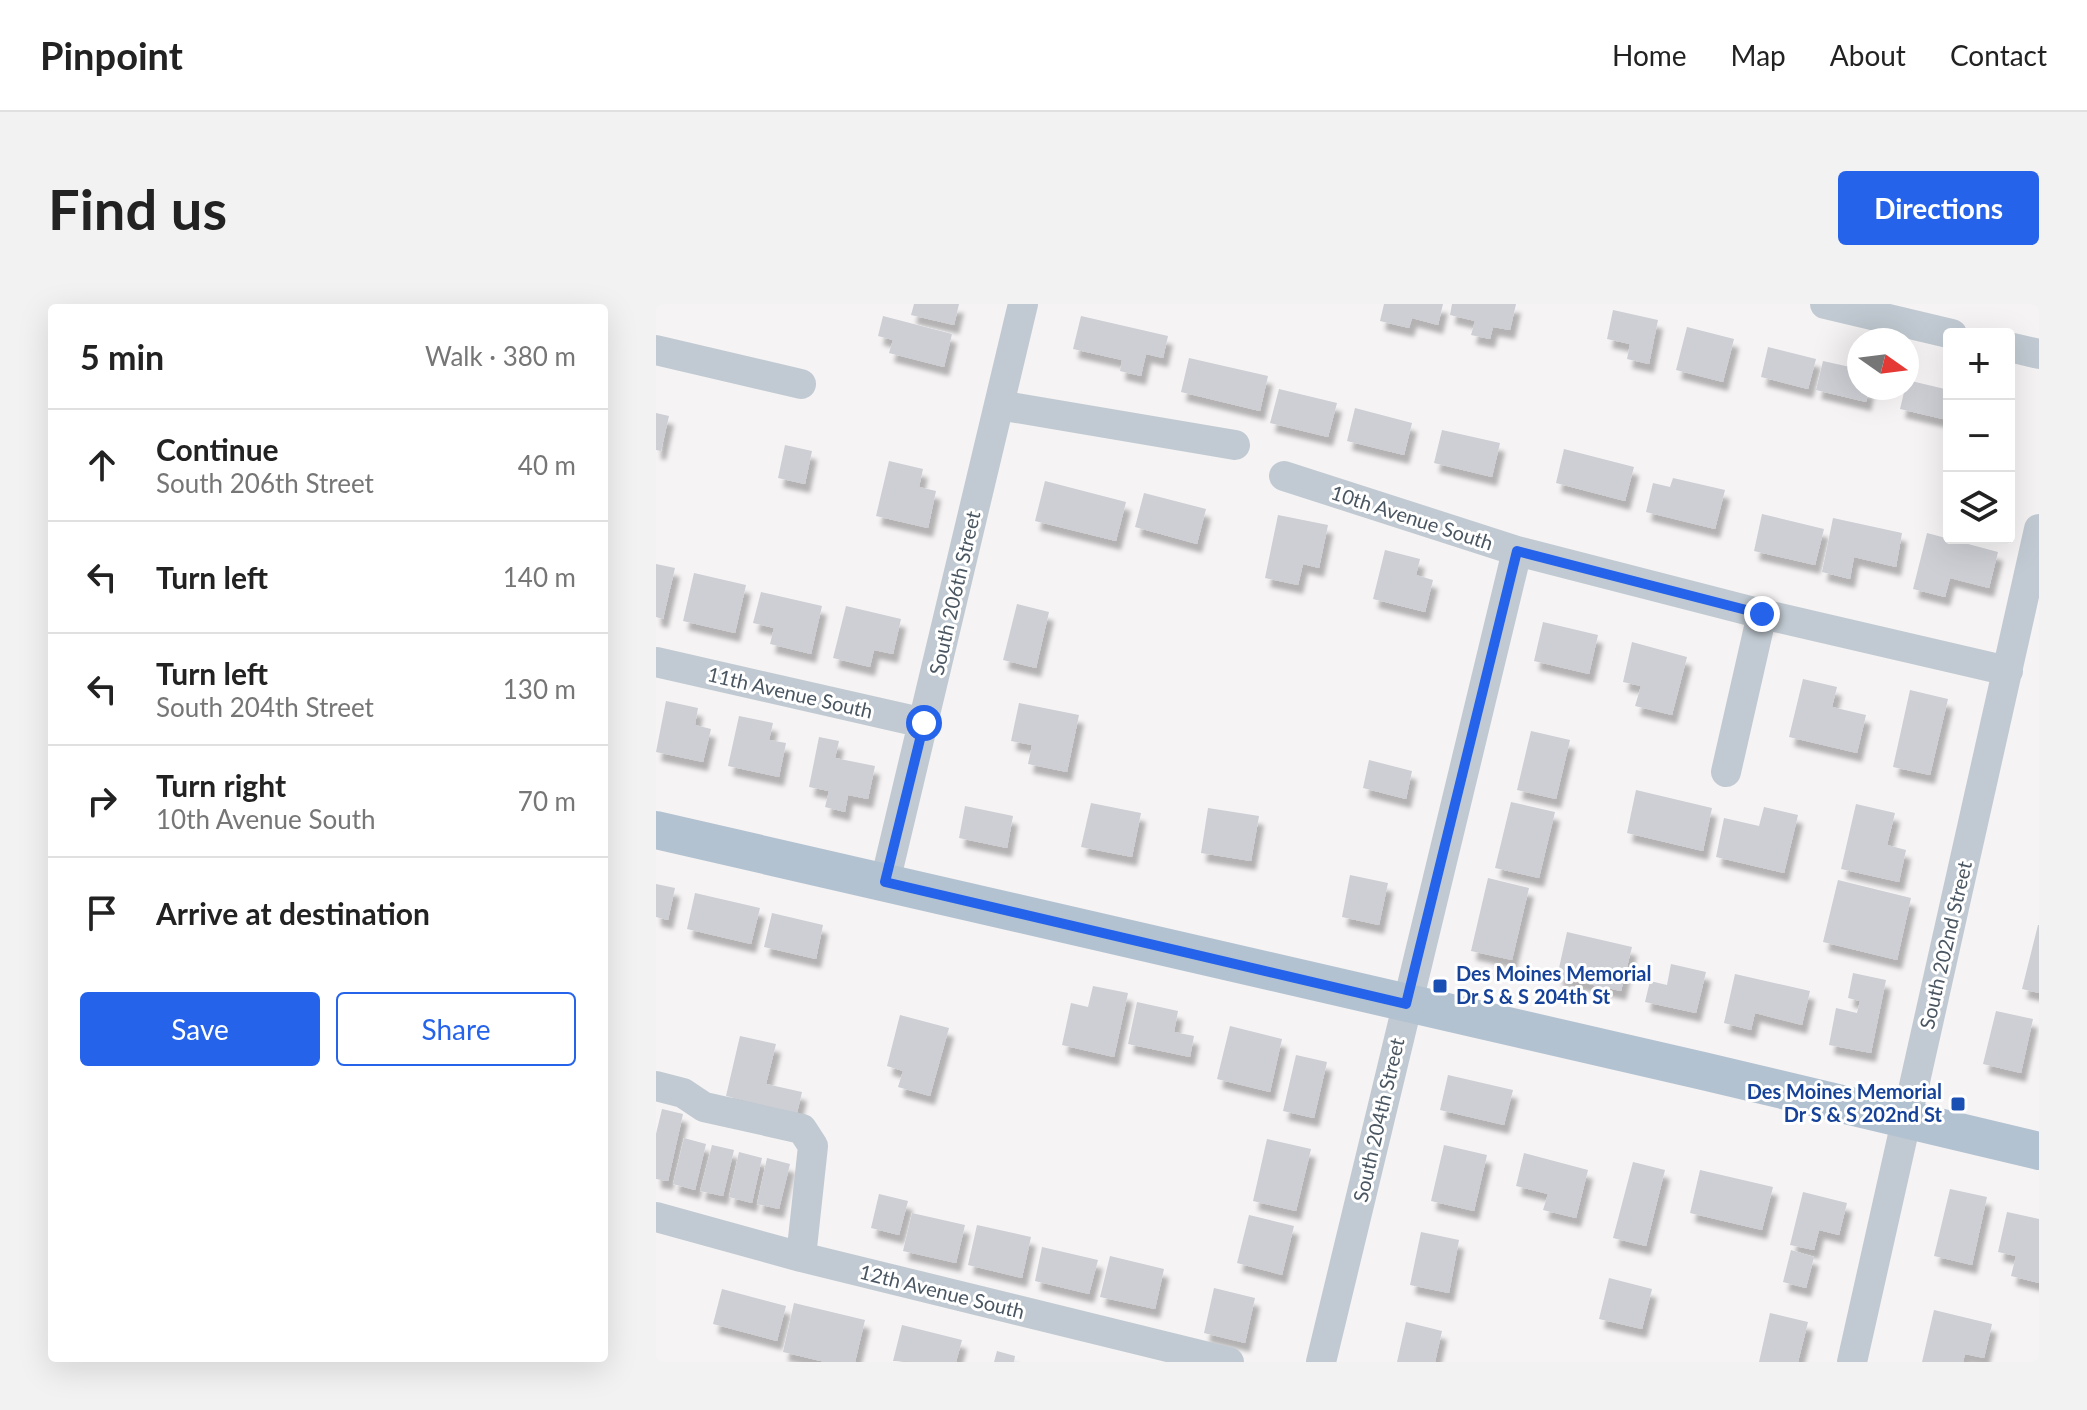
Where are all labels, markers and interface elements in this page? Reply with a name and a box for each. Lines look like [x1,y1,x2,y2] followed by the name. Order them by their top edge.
[40,32,183,78] text: Pinpoint
[1612,38,1687,72] text: Home
[1731,38,1786,72] text: Map
[1830,38,1906,72] text: About
[1950,38,2047,72] text: Contact
[1838,171,2039,245] button: Directions
[48,175,227,242] text: Find us
[1847,328,1919,400] north arrow
[1943,328,2015,544] map controls
[1943,328,2015,400] button: +
[80,336,164,377] text: 5 min
[425,340,576,372] text: Walk · 380 m
[1943,400,2015,472] button: −
[156,431,279,467] text: Continue
[80,443,124,487] icon: ahead
[518,449,576,481] text: 40 m
[156,467,374,499] text: South 206th Street
[1943,472,2015,544] button: layers
[1328,480,1496,555] street label: 10th Avenue South
[923,508,985,677] street label: South 206th Street
[80,555,124,599] icon: left
[156,559,268,595] text: Turn left
[503,561,576,593] text: 140 m
[1744,596,1780,632] route end
[156,655,268,691] text: Turn left
[705,661,875,723] street label: 11th Avenue South
[80,667,124,711] icon: left
[503,673,576,705] text: 130 m
[156,691,374,723] text: South 204th Street
[906,705,942,741] route start
[156,767,286,803] text: Turn right
[80,779,124,823] icon: right
[518,785,576,817] text: 70 m
[156,803,376,835] text: 10th Avenue South
[1914,858,1976,1031] street label: South 202nd Street
[80,891,124,935] icon: arrive
[156,895,430,931] text: Arrive at destination
[1456,961,1651,1008] place label: Des Moines Memorial Dr S & S 204th St
[1431,977,1449,995] marker: Des Moines Memorial Dr S & S 204th St
[80,992,320,1066] button: Save
[336,992,576,1066] button: Share
[1347,1035,1409,1204] street label: South 204th Street
[1747,1079,1943,1126] place label: Des Moines Memorial Dr S & S 202nd St
[1949,1095,1967,1113] marker: Des Moines Memorial Dr S & S 202nd St
[857,1259,1027,1323] street label: 12th Avenue South

